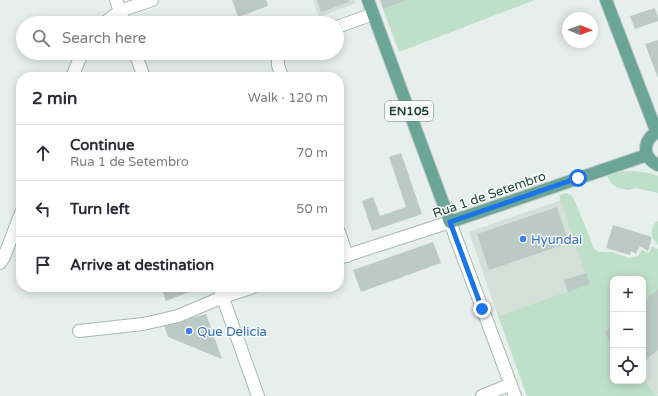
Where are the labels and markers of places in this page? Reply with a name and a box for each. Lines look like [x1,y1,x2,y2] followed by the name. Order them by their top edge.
[531,232,582,248] place label: Hyundai
[518,234,528,244] marker: Hyundai
[197,324,267,340] place label: Que Delicia
[184,326,194,336] marker: Que Delicia

